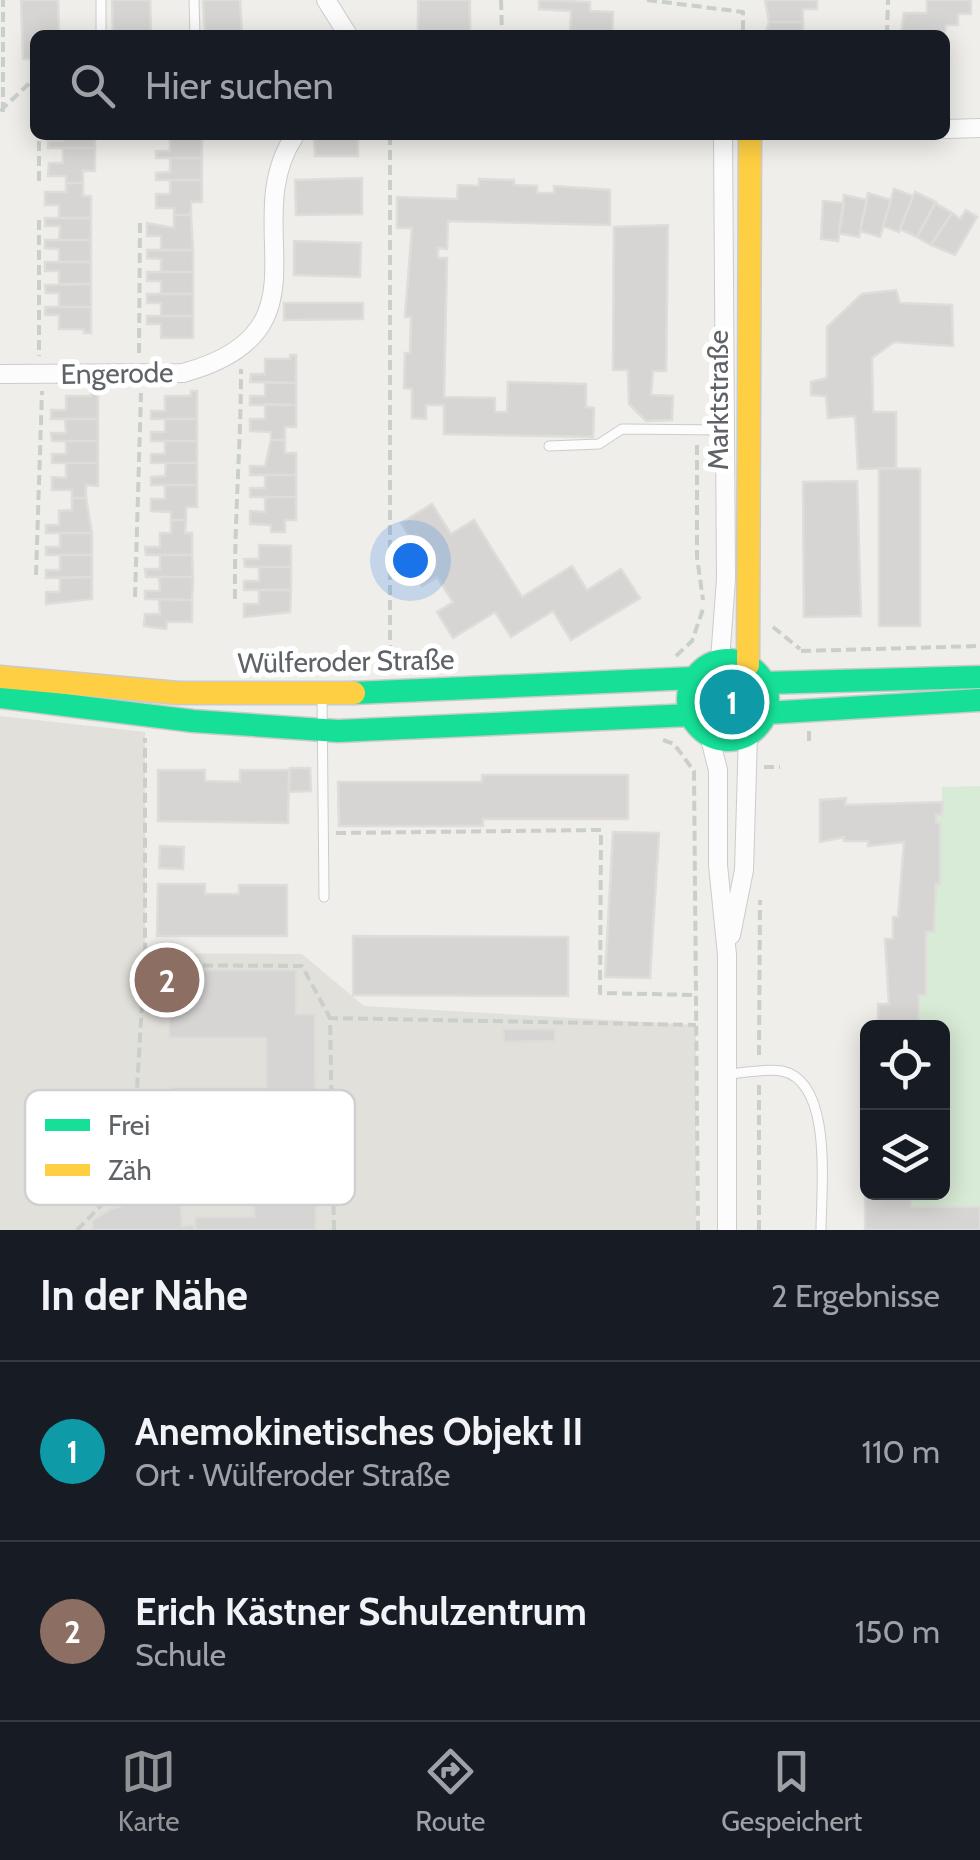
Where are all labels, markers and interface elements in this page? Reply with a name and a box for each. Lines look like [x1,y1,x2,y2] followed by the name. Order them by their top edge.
[30,30,950,140] search box
[65,58,120,113] icon: search
[145,62,334,109] text: Hier suchen
[701,330,735,470] street label: Marktstraße
[60,355,174,391] street label: Engerode
[385,535,436,586] your location
[237,642,455,680] street label: Wülferoder Straße
[700,664,764,740] pin: 1
[134,942,200,1018] pin: 2
[860,1020,950,1200] map controls
[860,1020,950,1110] button: locate
[25,1090,355,1205] legend
[108,1108,150,1142] text: Frei
[860,1110,950,1200] button: layers
[108,1153,152,1187] text: Zäh
[40,1269,248,1321] text: In der Nähe
[771,1276,940,1315] text: 2 Ergebnisse
[135,1408,583,1455] text: Anemokinetisches Objekt II
[67,1432,78,1471] text: 1
[862,1432,940,1471] text: 110 m
[135,1455,450,1494] text: Ort · Wülferoder Straße
[135,1588,587,1635] text: Erich Kästner Schulzentrum
[64,1612,81,1651] text: 2
[855,1612,940,1651] text: 150 m
[135,1635,226,1674] text: Schule
[118,1744,180,1838] tab: Karte
[415,1744,485,1838] tab: Route
[721,1744,862,1838] tab: Gespeichert

